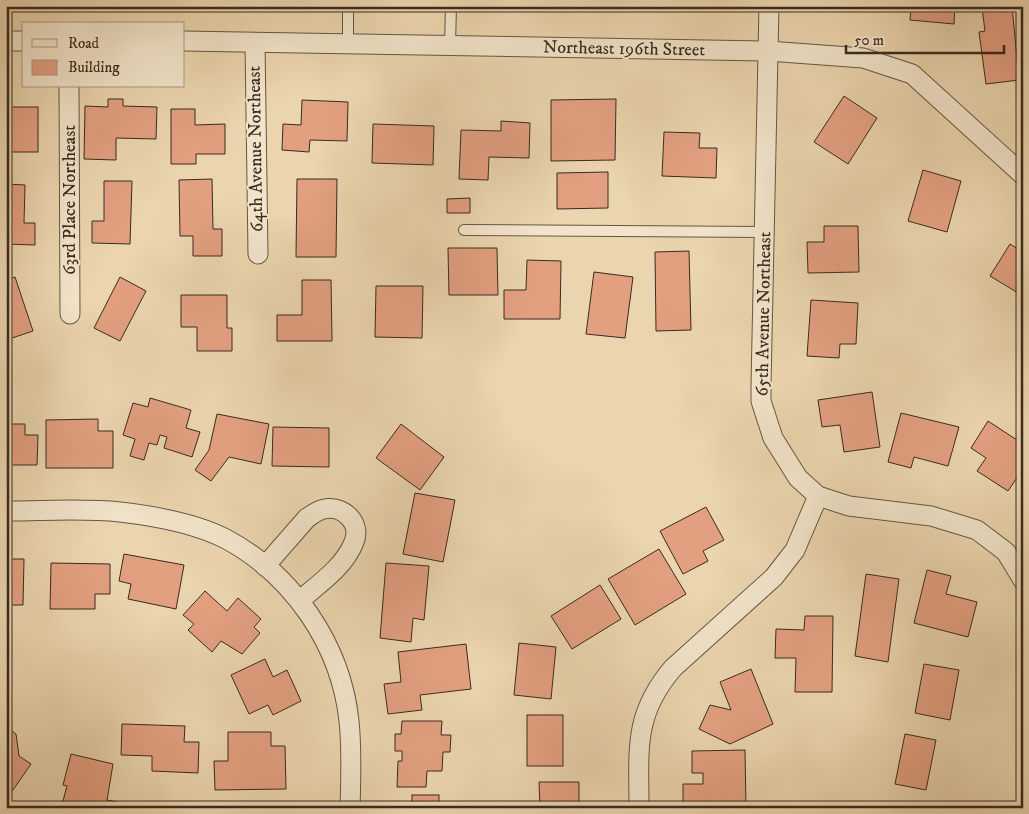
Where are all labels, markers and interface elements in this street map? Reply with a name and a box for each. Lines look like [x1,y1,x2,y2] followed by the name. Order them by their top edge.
[22,22,185,88] legend
[846,22,1004,54] scale bar
[854,31,884,50] text: 50 m
[68,34,100,53] text: Road
[543,37,706,61] street label: Northeast 196th Street
[68,58,120,77] text: Building
[244,65,268,232] street label: 64th Avenue Northeast
[59,125,81,275] street label: 63rd Place Northeast
[752,231,776,397] street label: 65th Avenue Northeast

